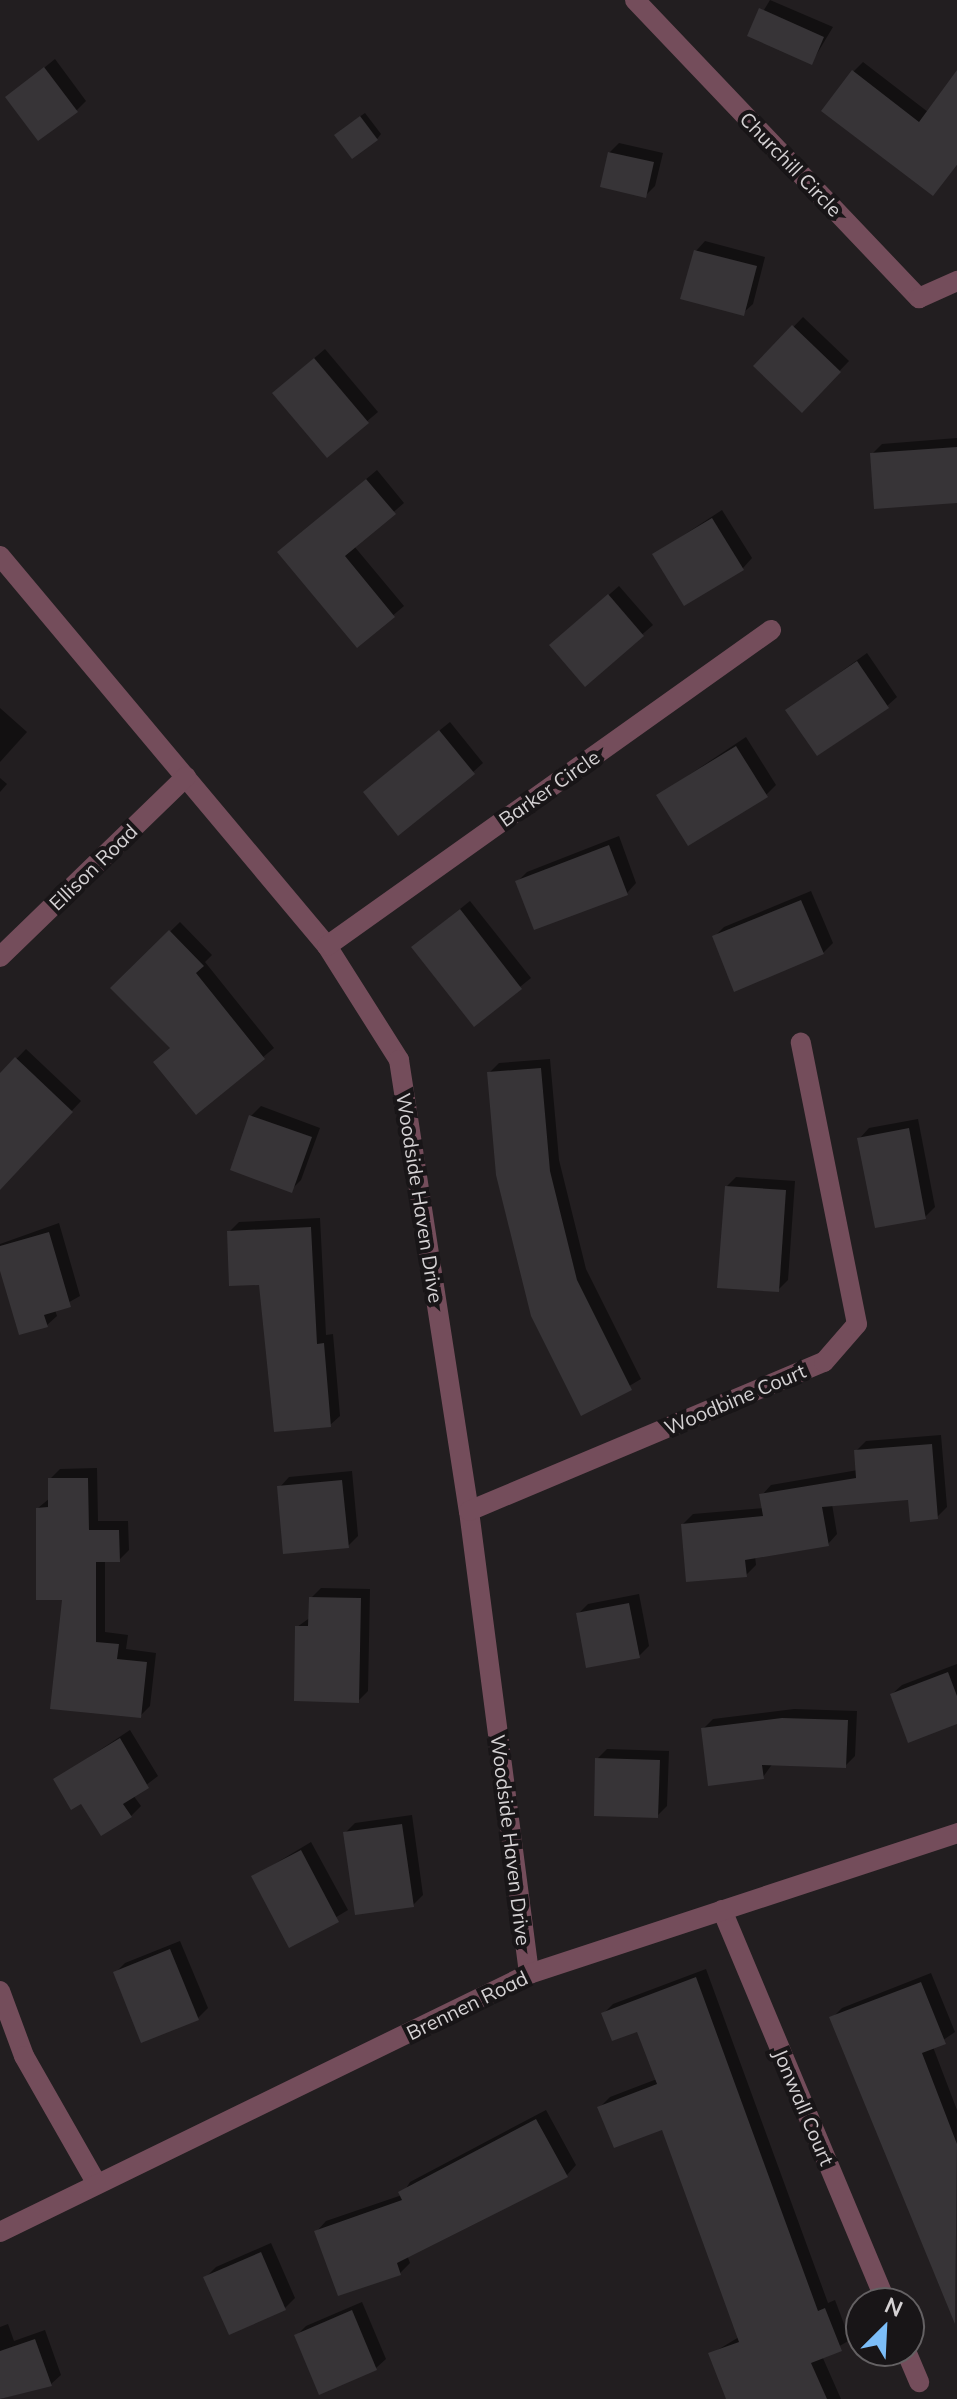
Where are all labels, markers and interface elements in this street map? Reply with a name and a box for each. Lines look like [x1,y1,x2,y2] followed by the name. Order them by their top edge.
[735,107,847,221] street label: Churchill Circle
[494,745,604,831] street label: Barker Circle
[44,819,142,915] street label: Ellison Road
[392,1091,448,1305] street label: Woodside Haven Drive
[661,1358,809,1440] street label: Woodbine Court
[486,1733,536,1947] street label: Woodside Haven Drive
[402,1965,532,2045] street label: Brennen Road
[769,2045,839,2169] street label: Jonwall Court
[845,2287,925,2367] north arrow
[881,2291,907,2323] text: N

